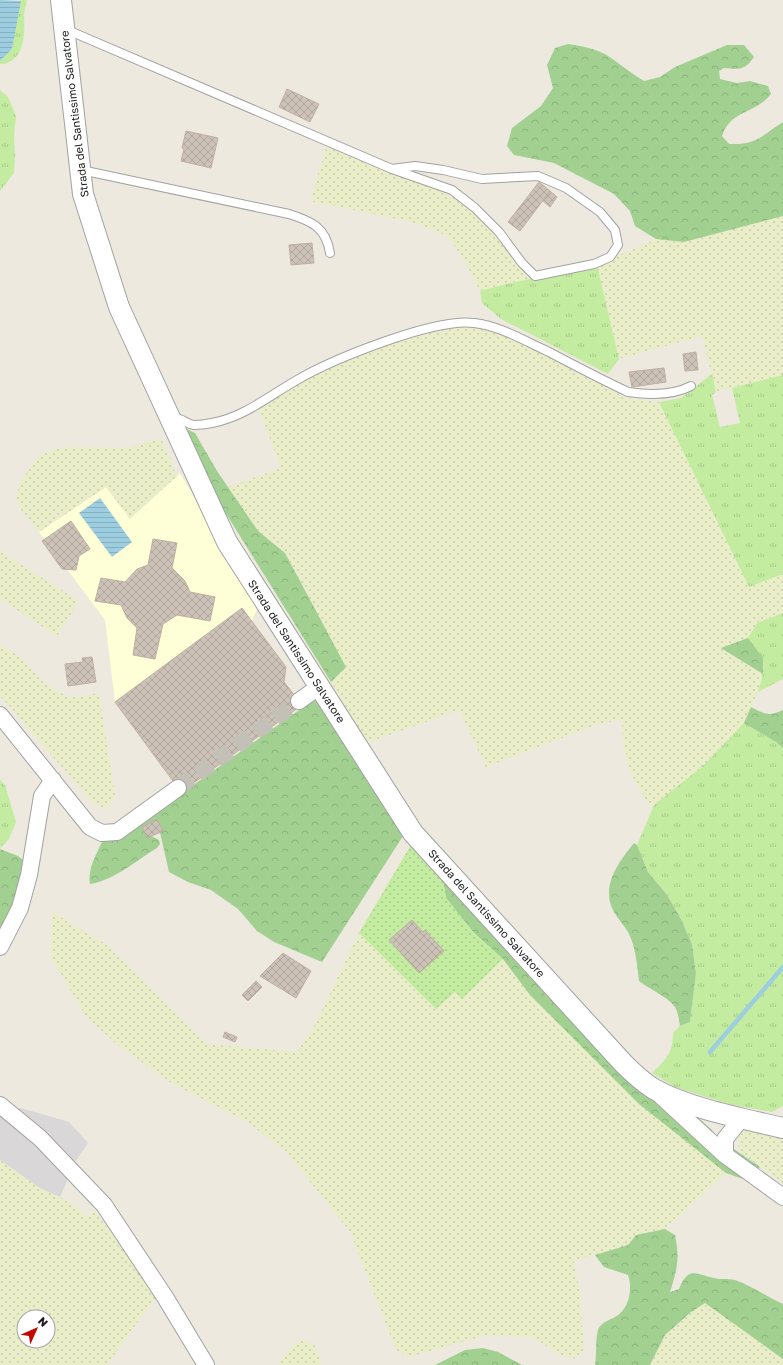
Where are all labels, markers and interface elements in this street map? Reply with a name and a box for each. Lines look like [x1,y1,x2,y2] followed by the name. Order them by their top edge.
[57,30,91,198] street label: Strada del Santissimo Salvatore
[246,577,348,725] street label: Strada del Santissimo Salvatore
[426,846,548,980] street label: Strada del Santissimo Salvatore
[16,1309,56,1349] north arrow
[36,1314,51,1329] text: N

